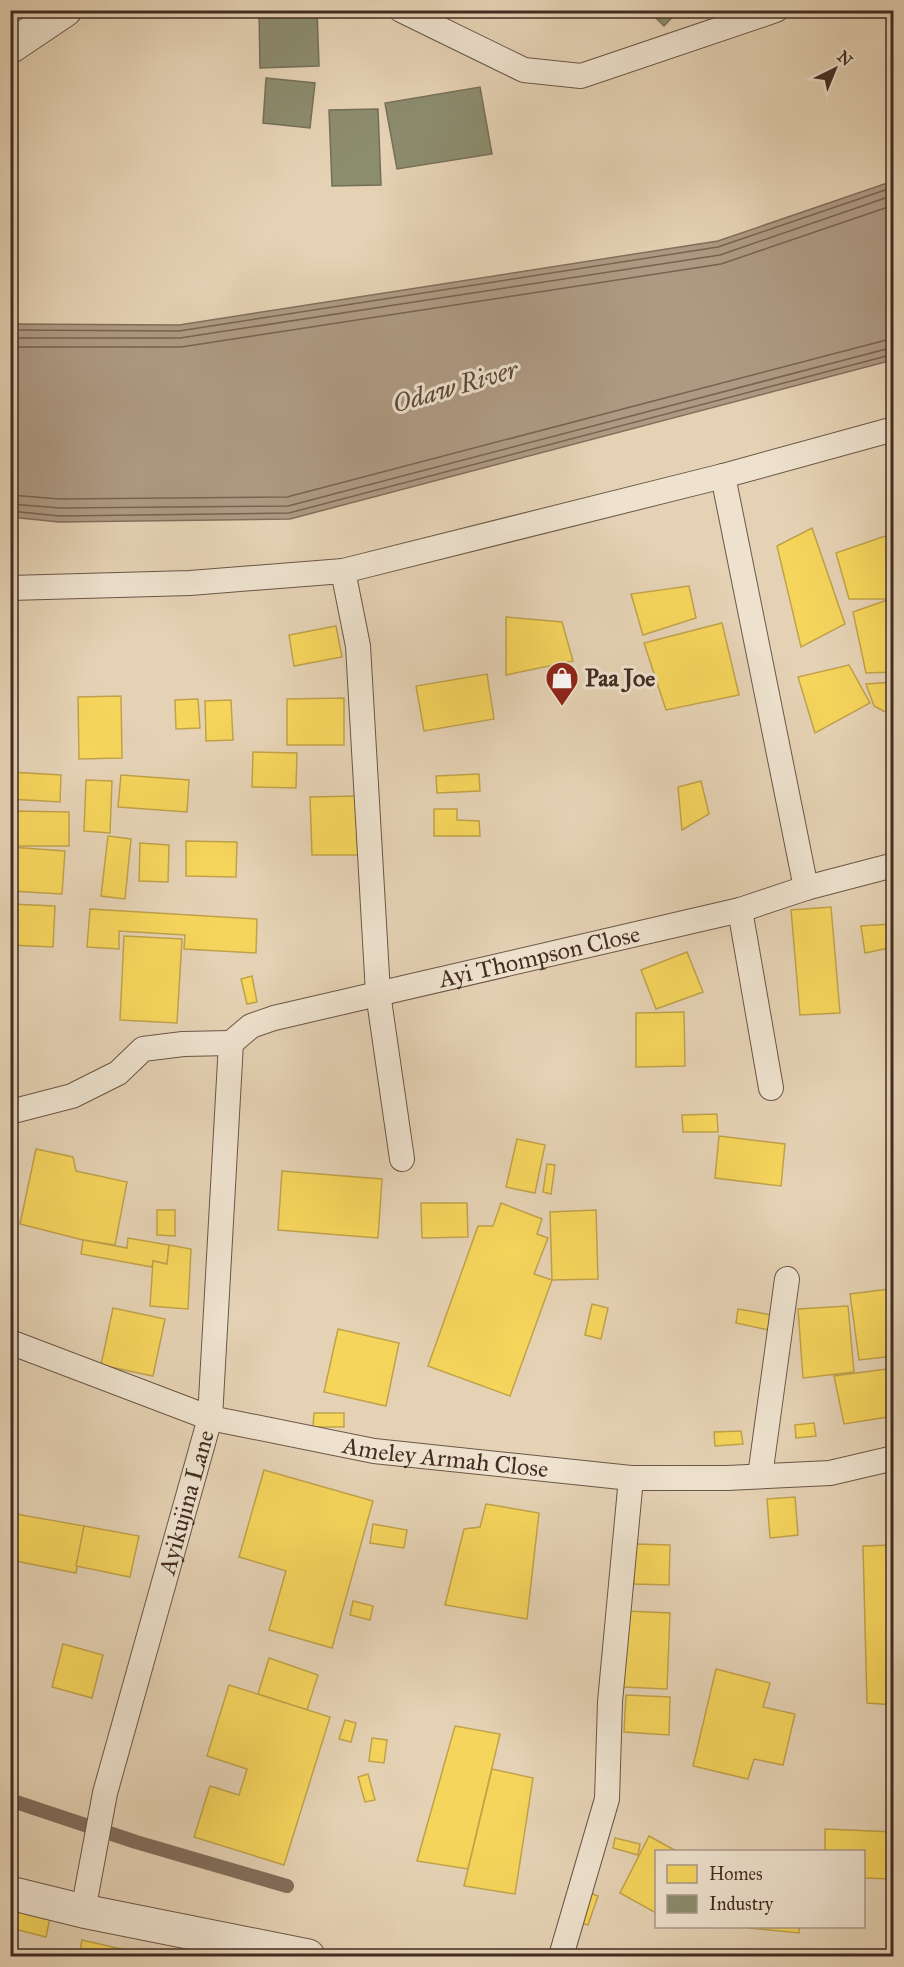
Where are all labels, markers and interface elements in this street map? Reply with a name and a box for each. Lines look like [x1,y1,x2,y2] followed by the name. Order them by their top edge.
[805,39,865,99] north arrow
[833,47,857,70] text: N
[389,353,522,419] water label: Odaw River
[544,660,580,707] shop icon: Paa Joe
[585,663,655,693] place label: Paa Joe
[435,919,643,995] street label: Ayi Thompson Close
[152,1427,221,1579] street label: Ayikujina Lane
[339,1430,550,1484] street label: Ameley Armah Close
[655,1850,865,1928] legend
[709,1863,763,1885] text: Homes
[709,1893,774,1915] text: Industry

